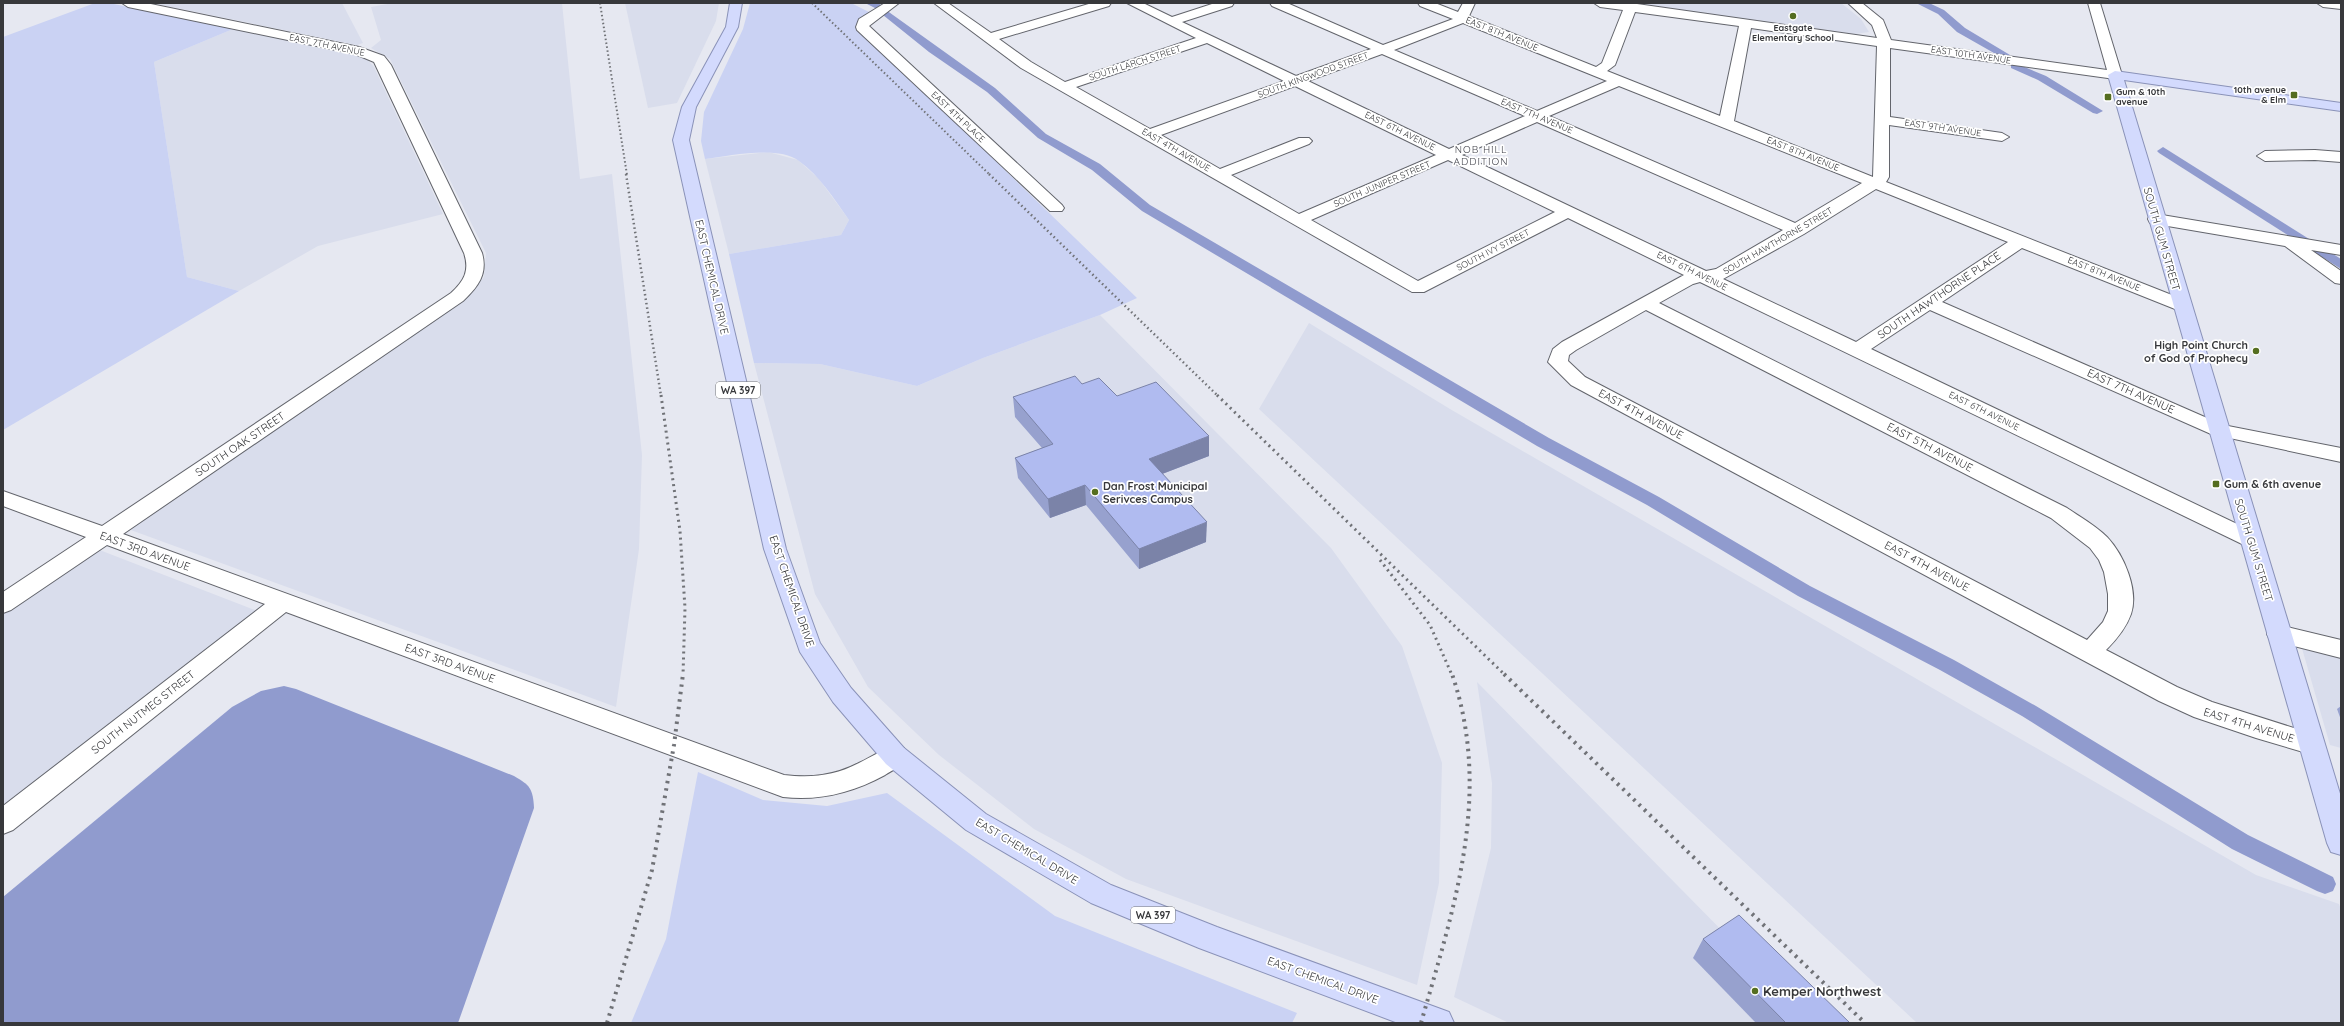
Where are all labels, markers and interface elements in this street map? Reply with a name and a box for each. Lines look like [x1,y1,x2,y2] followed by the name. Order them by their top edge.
[1788,11,1798,21] marker: Eastgate Elementary School
[1464,14,1540,53] street label: EAST 8TH AVENUE
[1752,22,1834,43] place label: Eastgate Elementary School
[288,31,366,58] street label: EAST 7TH AVENUE
[1087,42,1183,83] street label: SOUTH LARCH STREET
[1930,43,2012,66] street label: EAST 10TH AVENUE
[1256,49,1370,100] street label: SOUTH KINGWOOD STREET
[2234,84,2286,105] place label: 10th avenue & Elm
[2116,86,2165,107] place label: Gum & 10th avenue
[929,89,988,145] street label: EAST 4TH PLACE
[2289,90,2299,100] marker: 10th avenue & Elm
[2103,92,2113,102] marker: Gum & 10th avenue
[1500,95,1575,136] street label: EAST 7TH AVENUE
[1363,109,1437,152] street label: EAST 6TH AVENUE
[1904,117,1982,138] street label: EAST 9TH AVENUE
[1140,126,1212,174] street label: EAST 4TH AVENUE
[1765,134,1841,173] street label: EAST 8TH AVENUE
[1454,143,1508,168] district label: NOB HILL ADDITION
[1332,158,1432,209] street label: SOUTH JUNIPER STREET
[2141,186,2184,293] street label: SOUTH GUM STREET
[1721,204,1835,277] street label: SOUTH HAWTHORNE STREET
[692,218,732,336] street label: EAST CHEMICAL DRIVE
[1454,226,1532,273] street label: SOUTH IVY STREET
[1875,248,2003,342] street label: SOUTH HAWTHORNE PLACE
[1655,249,1729,292] street label: EAST 6TH AVENUE
[2066,254,2142,293] street label: EAST 8TH AVENUE
[2144,338,2248,365] place label: High Point Church of God of Prophecy
[2251,346,2261,356] marker: High Point Church of God of Prophecy
[2085,365,2177,417] street label: EAST 7TH AVENUE
[716,382,760,398] road number: WA 397
[1596,386,1686,442] street label: EAST 4TH AVENUE
[1947,389,2021,432] street label: EAST 6TH AVENUE
[192,409,288,479] street label: SOUTH OAK STREET
[1885,419,1975,475] street label: EAST 5TH AVENUE
[2224,477,2322,491] place label: Gum & 6th avenue
[1103,479,1208,506] place label: Dan Frost Municipal Serivces Campus
[2211,479,2221,489] marker: Gum & 6th avenue
[1090,487,1100,497] marker: Dan Frost Municipal Serivces Campus
[2232,497,2276,604] street label: SOUTH GUM STREET
[98,528,192,574] street label: EAST 3RD AVENUE
[766,533,818,649] street label: EAST CHEMICAL DRIVE
[1882,538,1972,594] street label: EAST 4TH AVENUE
[403,640,497,686] street label: EAST 3RD AVENUE
[88,667,198,757] street label: SOUTH NUTMEG STREET
[2202,705,2296,745] street label: EAST 4TH AVENUE
[973,815,1081,887] street label: EAST CHEMICAL DRIVE
[1131,907,1175,923] road number: WA 397
[1266,953,1380,1007] street label: EAST CHEMICAL DRIVE
[1763,983,1882,999] place label: Kemper Northwest
[1750,986,1760,996] marker: Kemper Northwest

